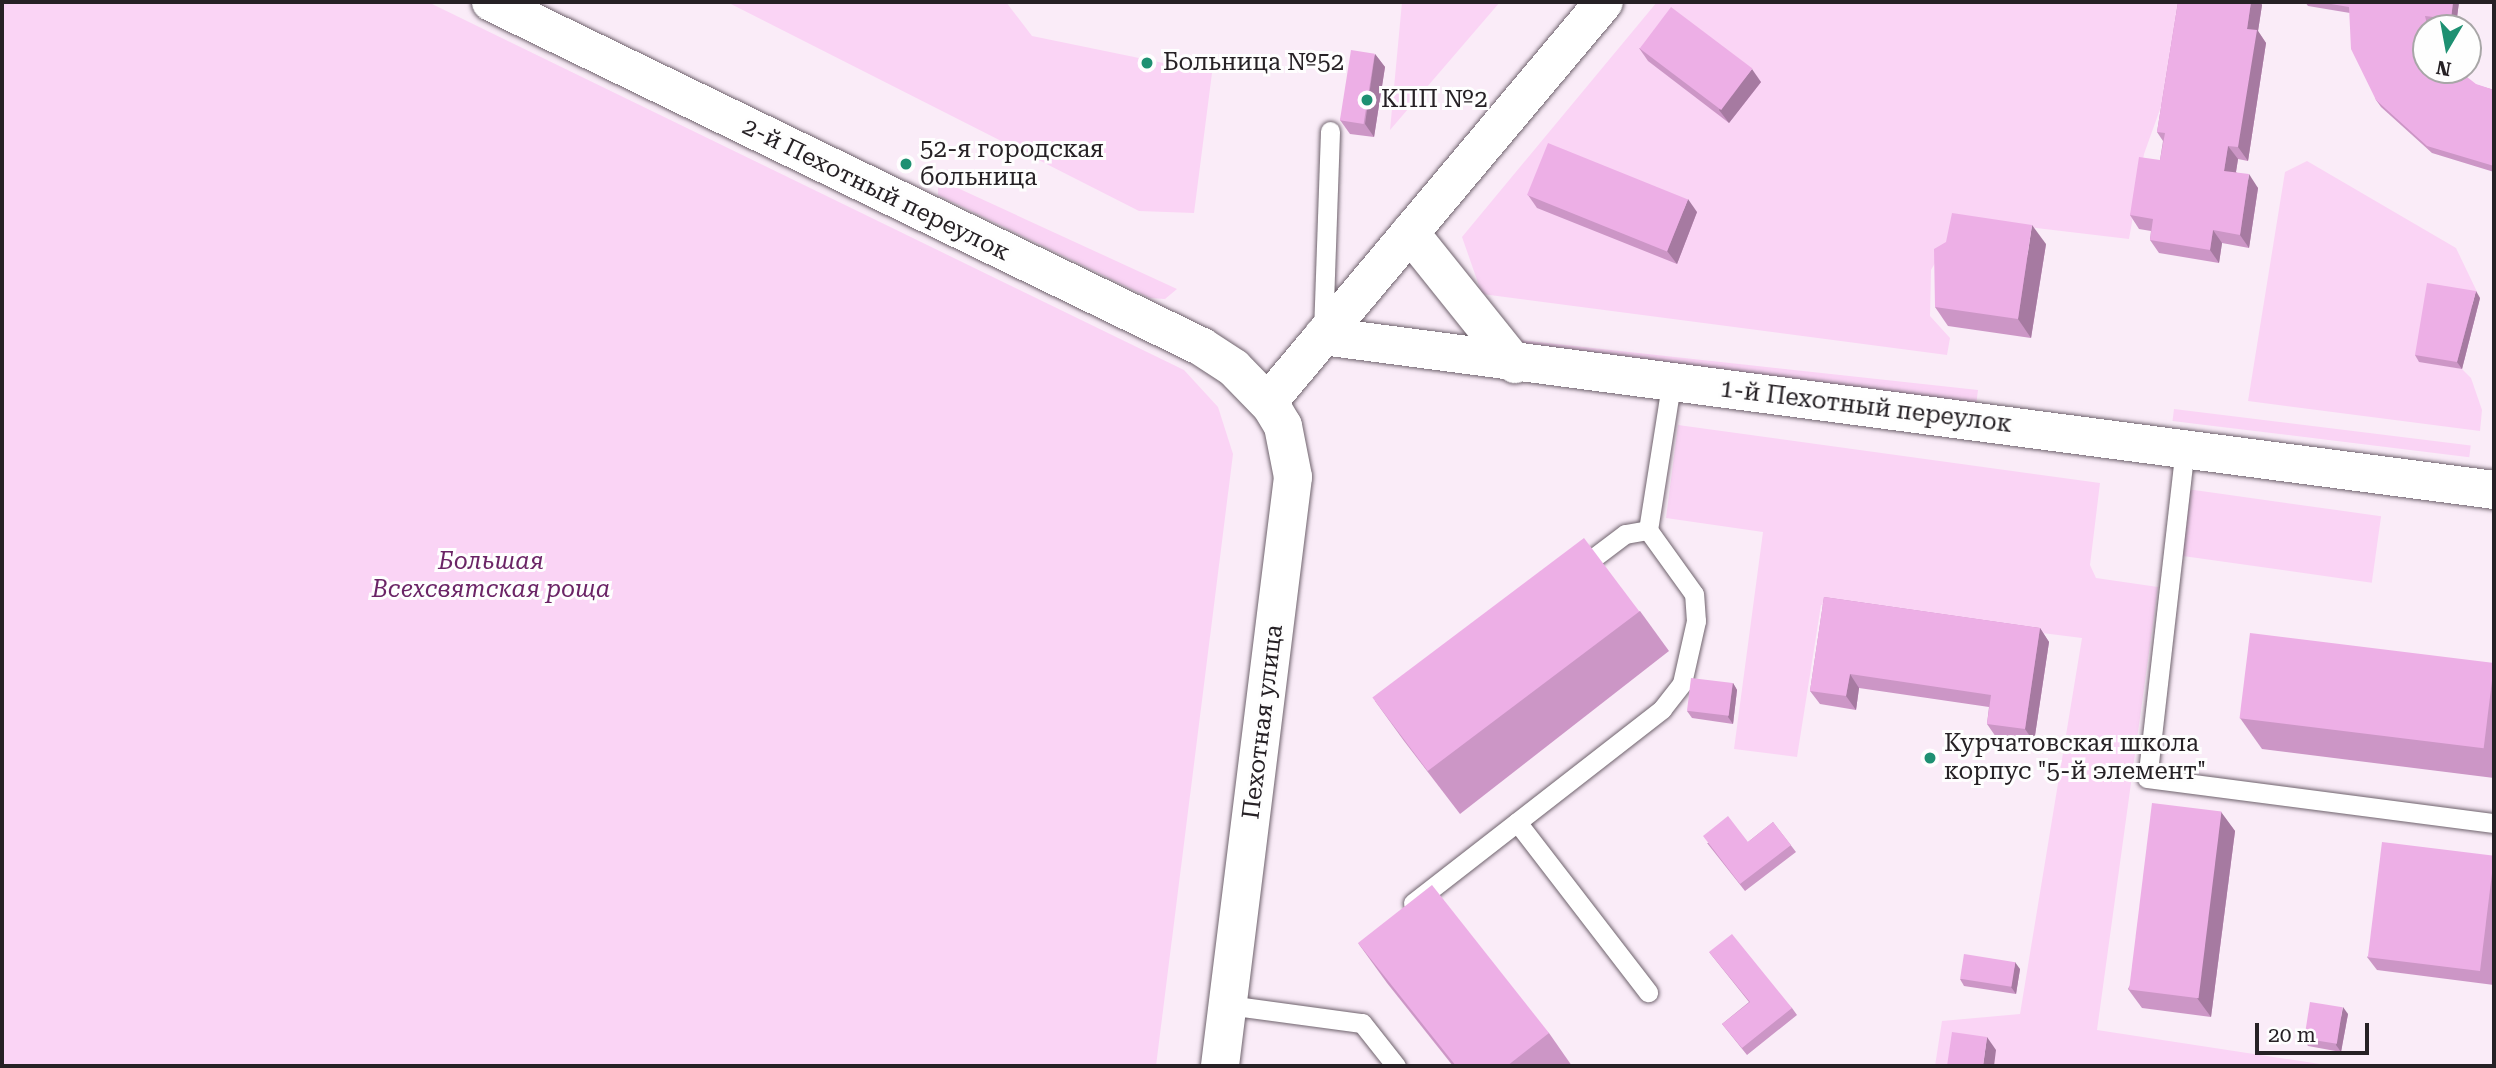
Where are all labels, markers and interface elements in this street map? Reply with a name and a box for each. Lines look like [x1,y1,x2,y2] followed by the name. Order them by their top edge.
[2412,14,2482,84] north arrow
[1163,49,1344,77] place label: Больница №52
[1137,53,1157,73] marker: Больница №52
[2434,56,2453,81] text: N
[1381,86,1488,114] place label: КПП №2
[1359,92,1375,108] marker: КПП №2
[738,113,1014,267] street label: 2-й Пехотный переулок
[920,136,1104,192] place label: 52-я городская больница
[898,156,914,172] marker: 52-я городская больница
[1718,375,2014,439] street label: 1-й Пехотный переулок
[372,548,610,604] park label: Большая Всехсвятская роща
[1237,623,1289,821] street label: Пехотная улица
[1944,730,2206,786] place label: Курчатовская школа корпус "5-й элемент"
[1922,750,1938,766] marker: Курчатовская школа корпус "5-й элемент"
[2258,1009,2372,1052] scale bar
[2268,1023,2316,1047] text: 20 m

